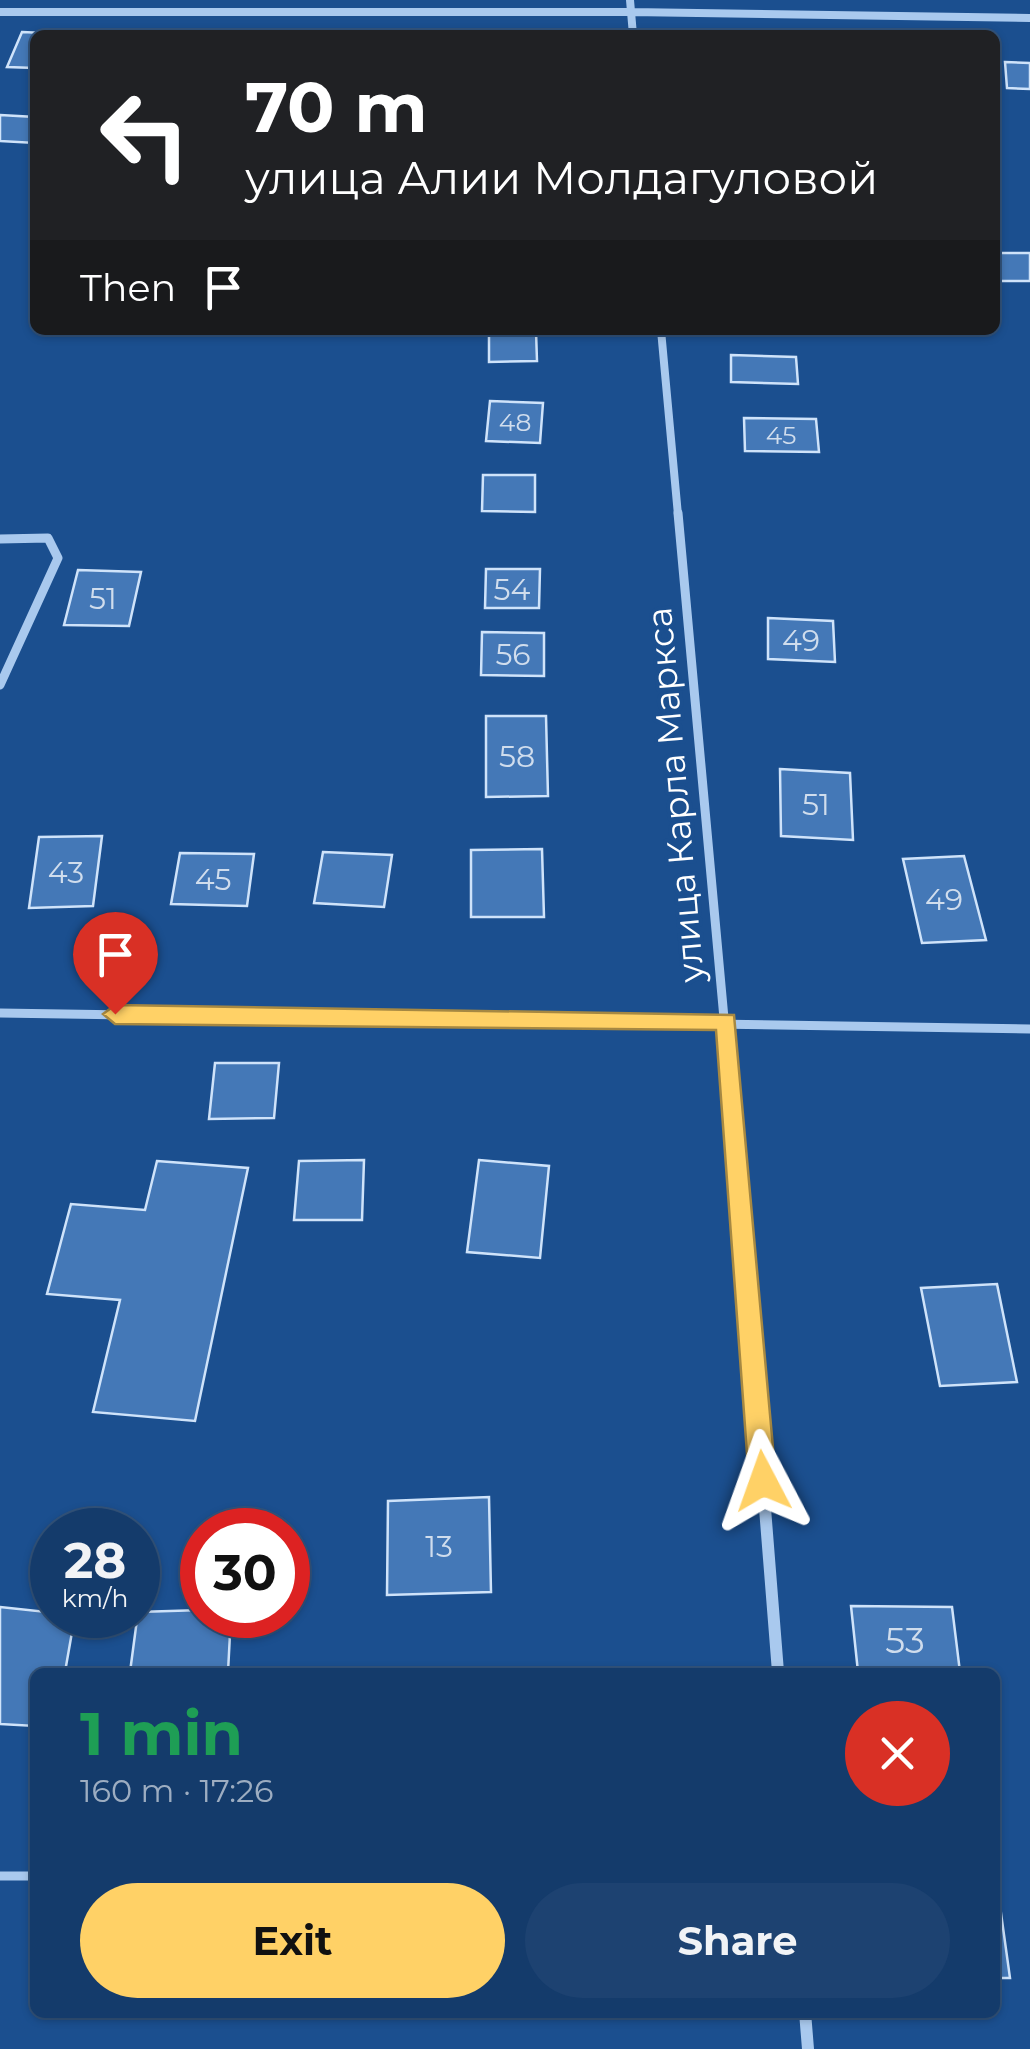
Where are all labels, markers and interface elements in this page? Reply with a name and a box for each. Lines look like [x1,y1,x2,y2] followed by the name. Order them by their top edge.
[245,64,428,150] text: 70 m
[80,70,210,200] icon: left
[245,150,878,205] text: улица Алии Молдагуловой
[196,260,251,315] icon: arrive
[80,264,176,311] text: Then
[499,407,531,437] house number: 48
[766,420,796,450] house number: 45
[494,571,531,608] house number: 54
[89,580,117,617] house number: 51
[637,606,713,985] street label: улица Карла Маркса
[782,622,820,659] house number: 49
[495,636,531,673] house number: 56
[499,738,535,775] house number: 58
[802,786,830,823] house number: 51
[48,854,84,891] house number: 43
[195,861,231,898] house number: 45
[925,881,963,918] house number: 49
[73,912,158,1015] pin
[88,927,143,982] icon: arrive
[711,1429,815,1533] position arrow
[180,1508,310,1638] speed limit sign: 30
[425,1528,453,1565] house number: 13
[64,1530,126,1591] text: 28
[62,1583,128,1613] text: km/h
[885,1619,925,1662] house number: 53
[80,1697,243,1770] text: 1 min
[845,1701,950,1806] button: close
[80,1771,274,1810] text: 160 m · 17:26
[80,1883,505,1998] button: Exit
[525,1883,950,1998] button: Share

